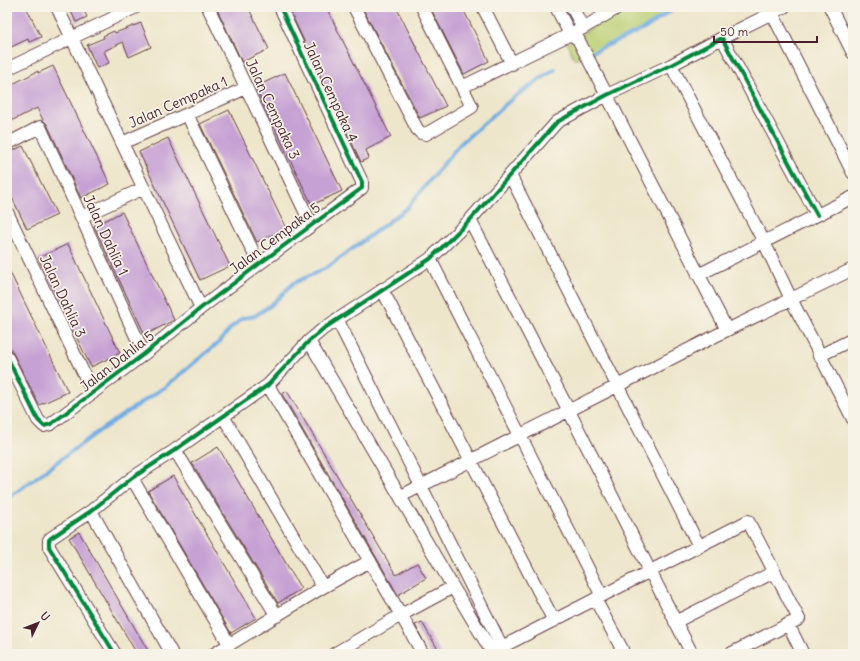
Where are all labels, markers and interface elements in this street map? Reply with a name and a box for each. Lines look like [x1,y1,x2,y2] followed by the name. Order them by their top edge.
[714,18,817,44] scale bar
[720,24,749,39] text: 50 m
[300,39,362,145] street label: Jalan Cempaka 4
[242,56,304,162] street label: Jalan Cempaka 3
[126,72,230,132] street label: Jalan Cempaka 1
[79,192,133,278] street label: Jalan Dahlia 1
[226,198,324,278] street label: Jalan Cempaka 5
[36,252,90,340] street label: Jalan Dahlia 3
[76,326,158,396] street label: Jalan Dahlia 5
[18,603,58,643] north arrow
[38,609,53,624] text: U

